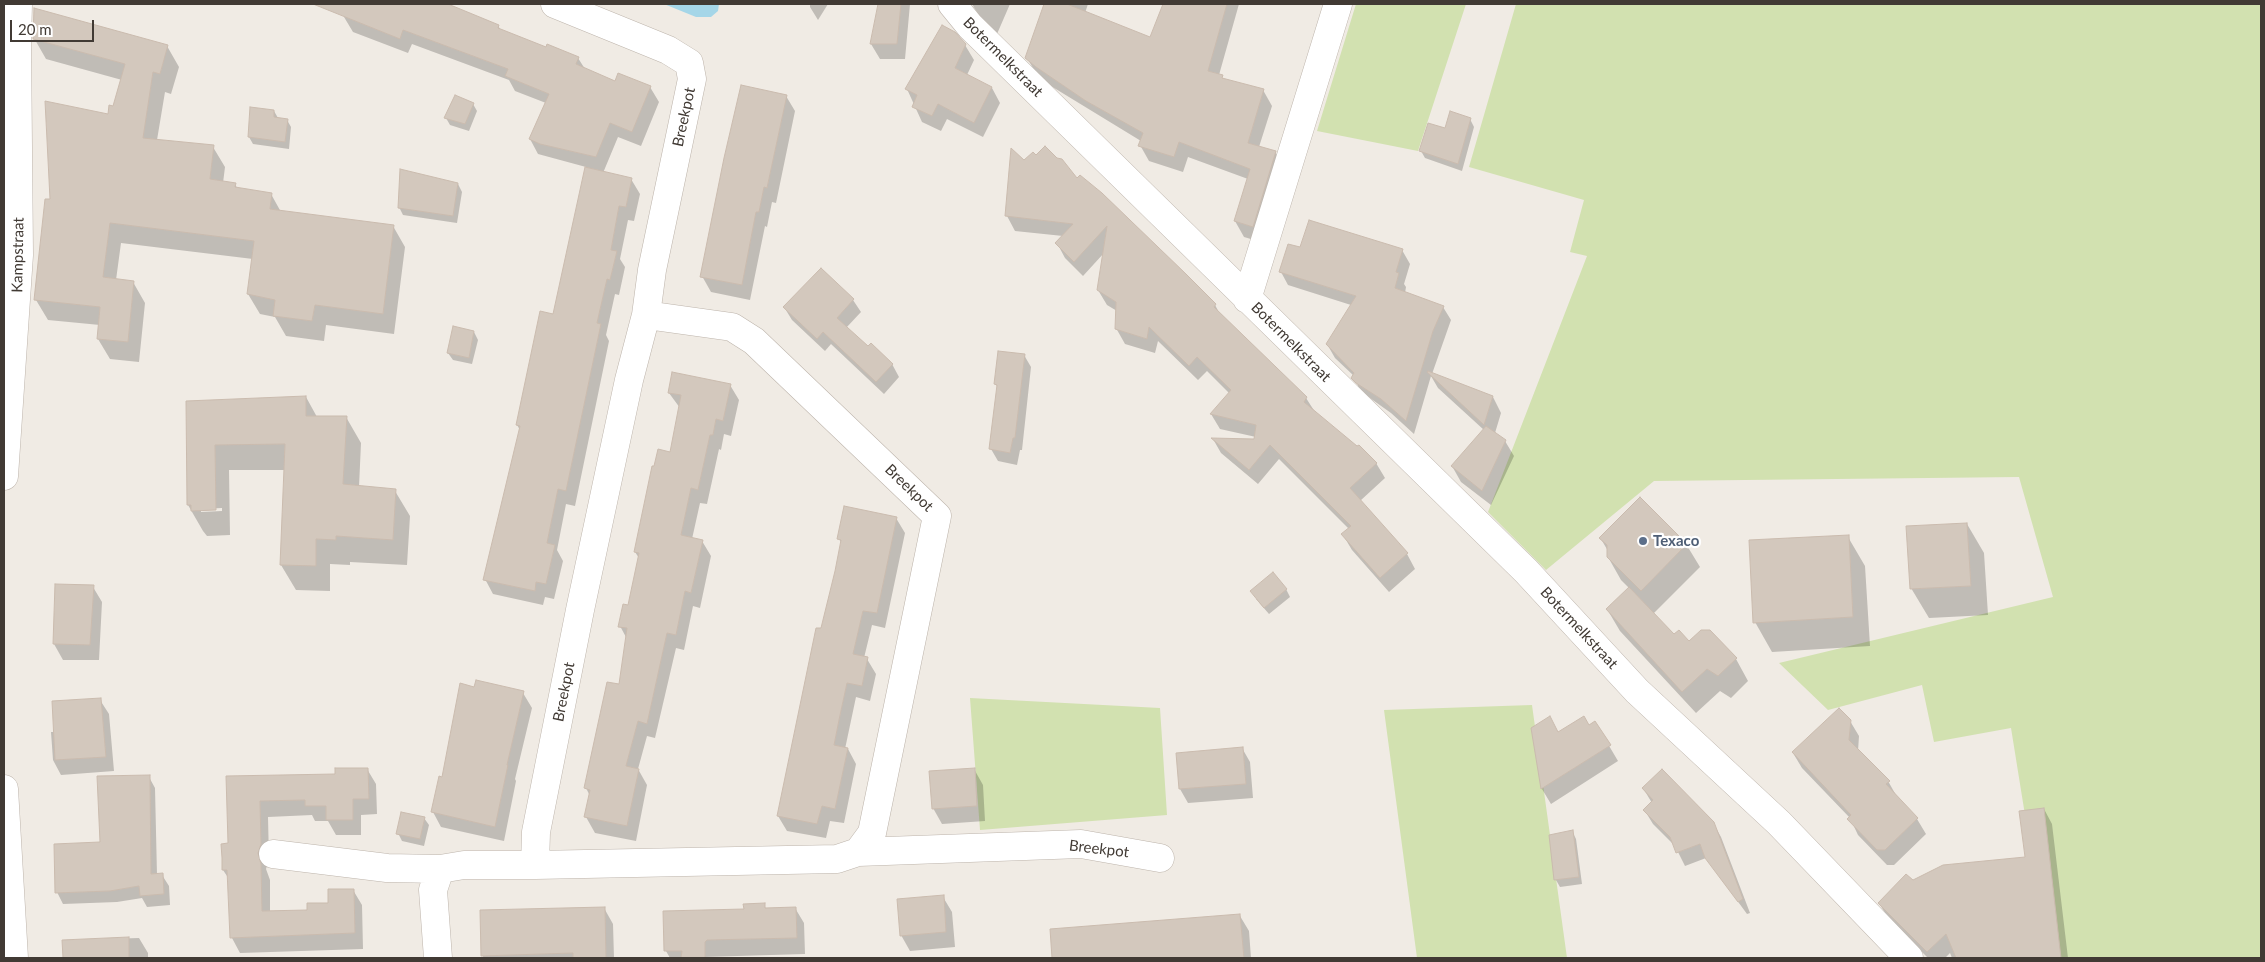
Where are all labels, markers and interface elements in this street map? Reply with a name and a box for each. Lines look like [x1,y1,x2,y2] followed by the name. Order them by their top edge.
[12,10,96,42] scale bar
[959,13,1047,101] street label: Botermelkstraat
[18,20,52,38] text: 20 m
[669,86,699,148] street label: Breekpot
[8,217,28,293] street label: Kampstraat
[1247,298,1335,386] street label: Botermelkstraat
[881,461,937,515] street label: Breekpot
[1653,532,1699,550] place label: Texaco
[1637,535,1649,547] marker: Texaco
[1536,583,1622,673] street label: Botermelkstraat
[549,661,579,723] street label: Breekpot
[1068,836,1130,862] street label: Breekpot

